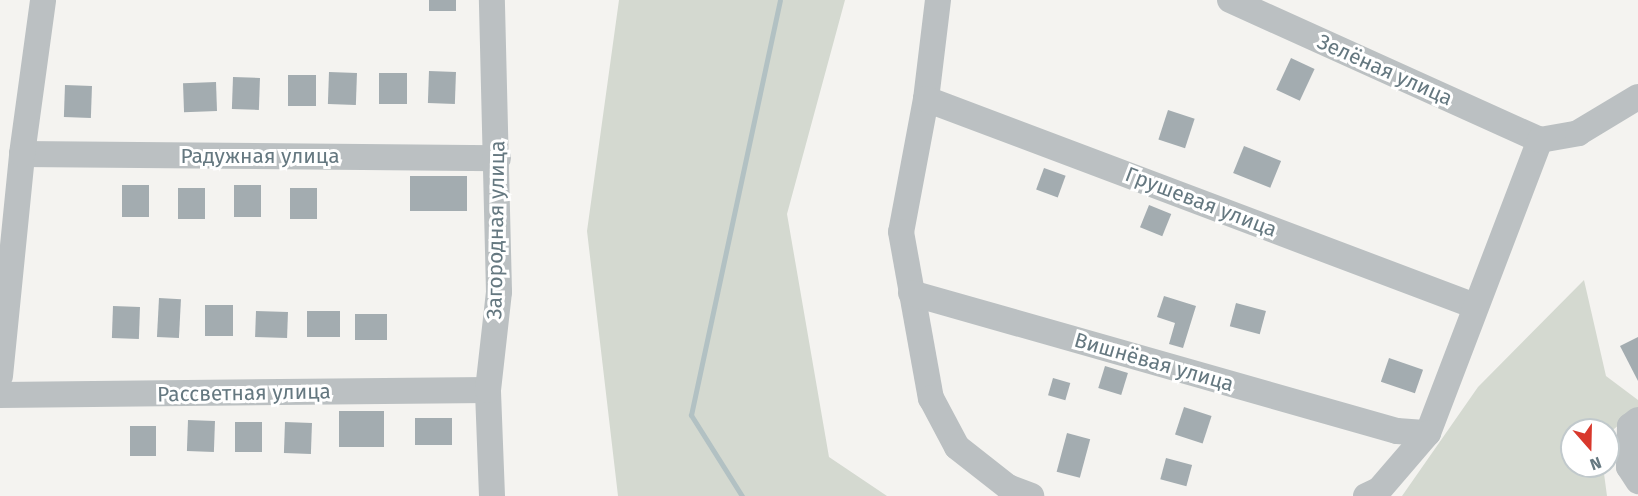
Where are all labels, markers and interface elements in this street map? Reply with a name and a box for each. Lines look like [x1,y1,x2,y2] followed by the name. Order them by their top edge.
[1314,29,1456,111] street label: Зелёная улица
[482,140,510,320] street label: Загородная улица
[180,143,340,169] street label: Радужная улица
[1122,162,1280,242] street label: Грушевая улица
[1071,327,1237,397] street label: Вишнёвая улица
[157,379,331,407] street label: Рассветная улица
[1560,418,1620,478] north arrow
[1587,453,1604,474] text: N

